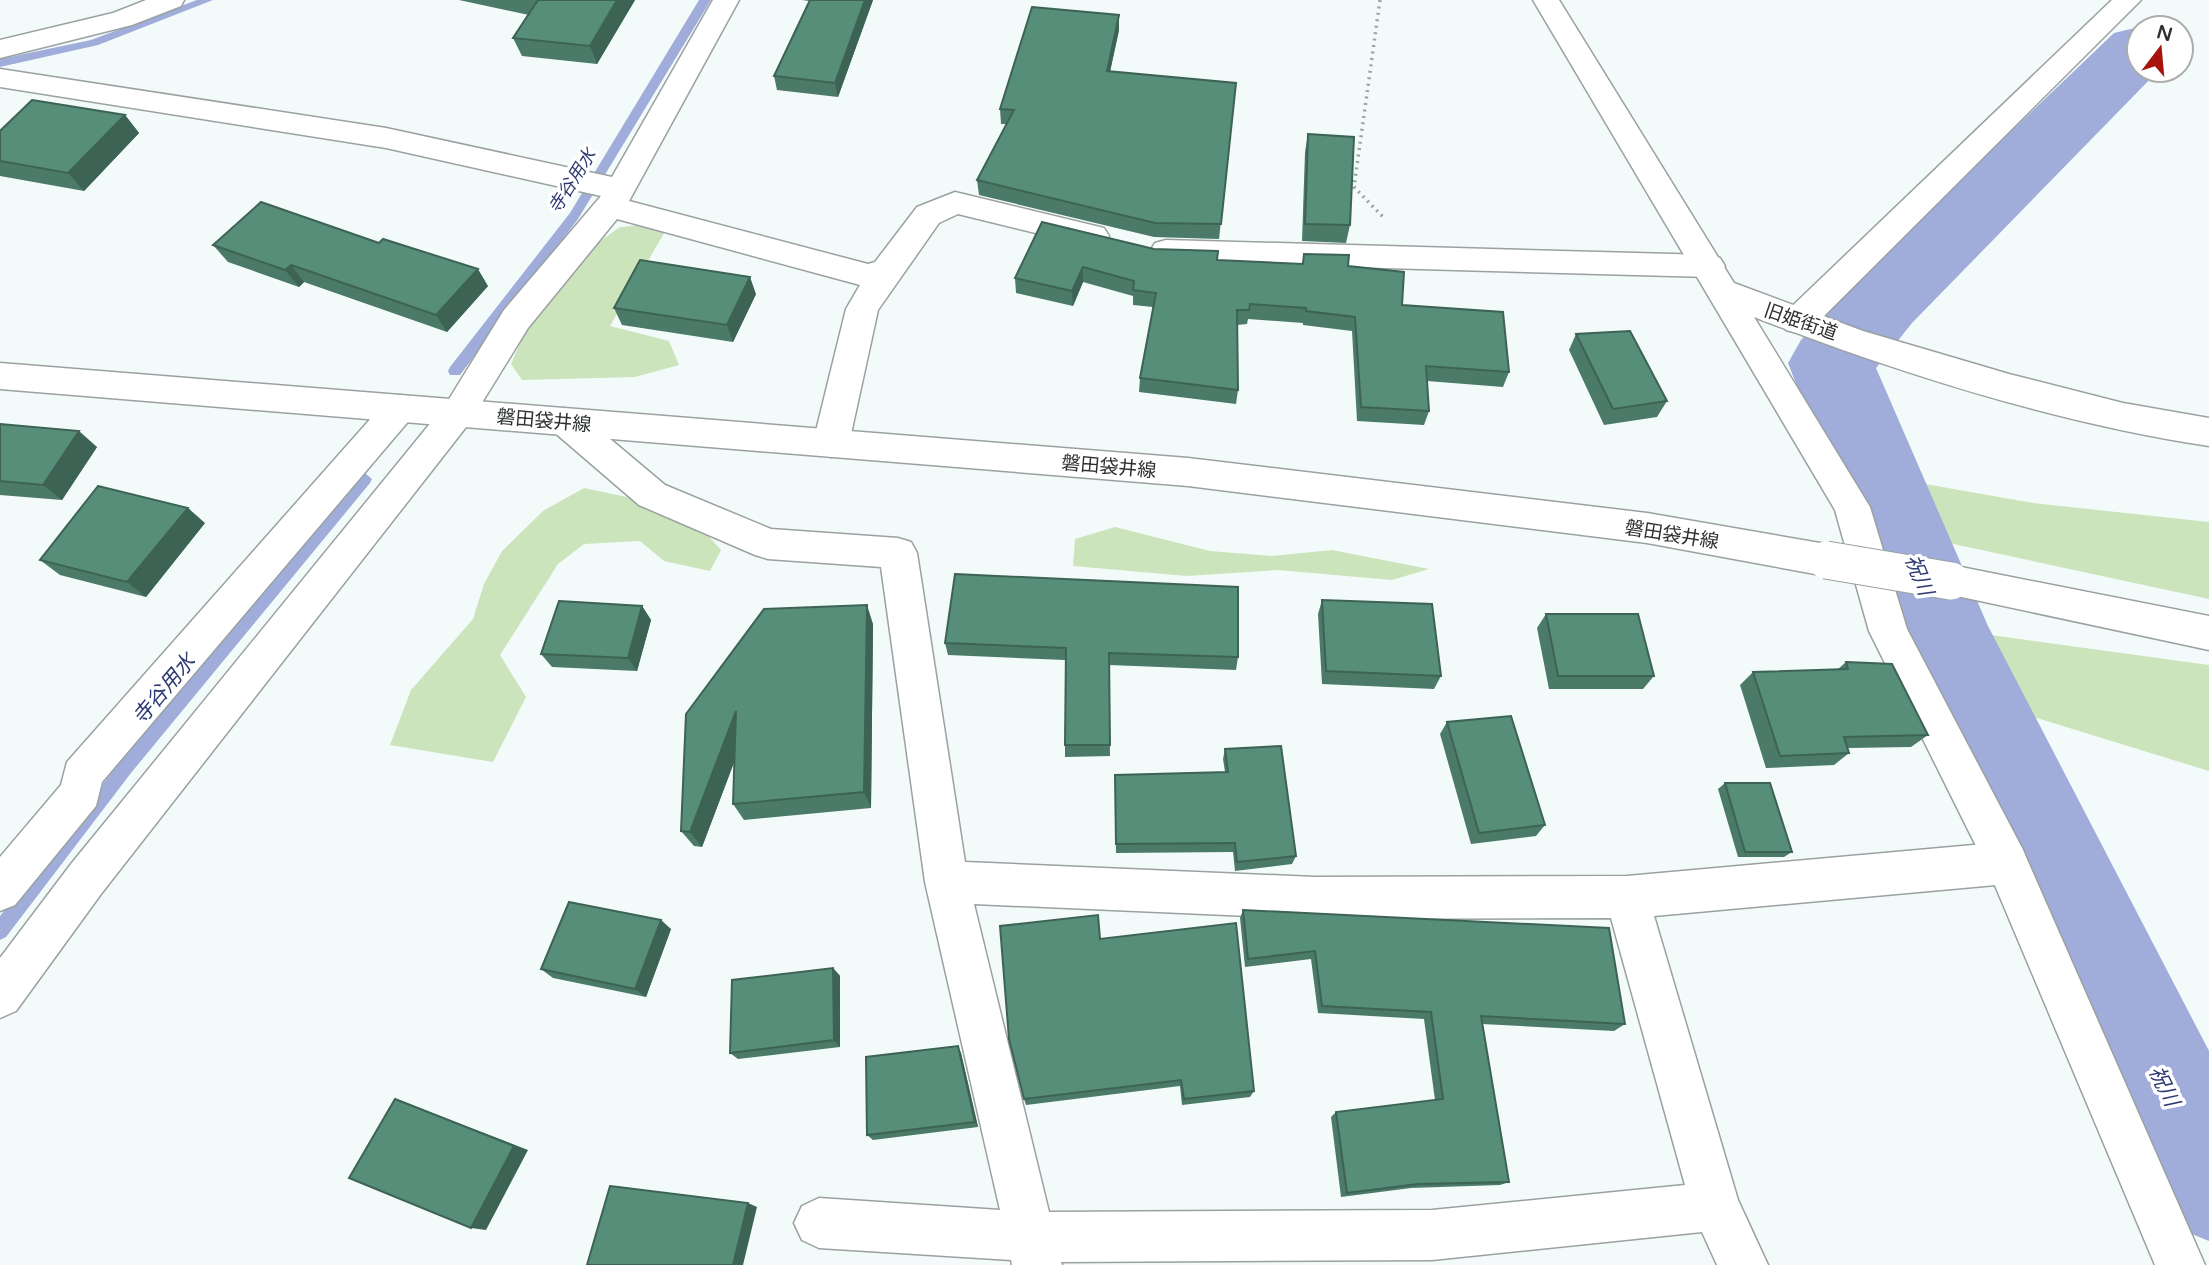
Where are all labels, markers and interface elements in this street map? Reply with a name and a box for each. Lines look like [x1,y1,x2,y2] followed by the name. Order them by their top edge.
[2125,14,2195,84] north arrow
[2154,21,2175,46] text: N
[544,143,601,217] water label: 寺谷用水
[1761,299,1840,345] street label: 旧姫街道
[496,406,592,436] street label: 磐田袋井線
[1061,452,1157,482] street label: 磐田袋井線
[1623,517,1720,553] street label: 磐田袋井線
[1899,551,1939,601] water label: 祝川
[128,648,202,730] water label: 寺谷用水
[2143,1062,2185,1112] water label: 祝川

